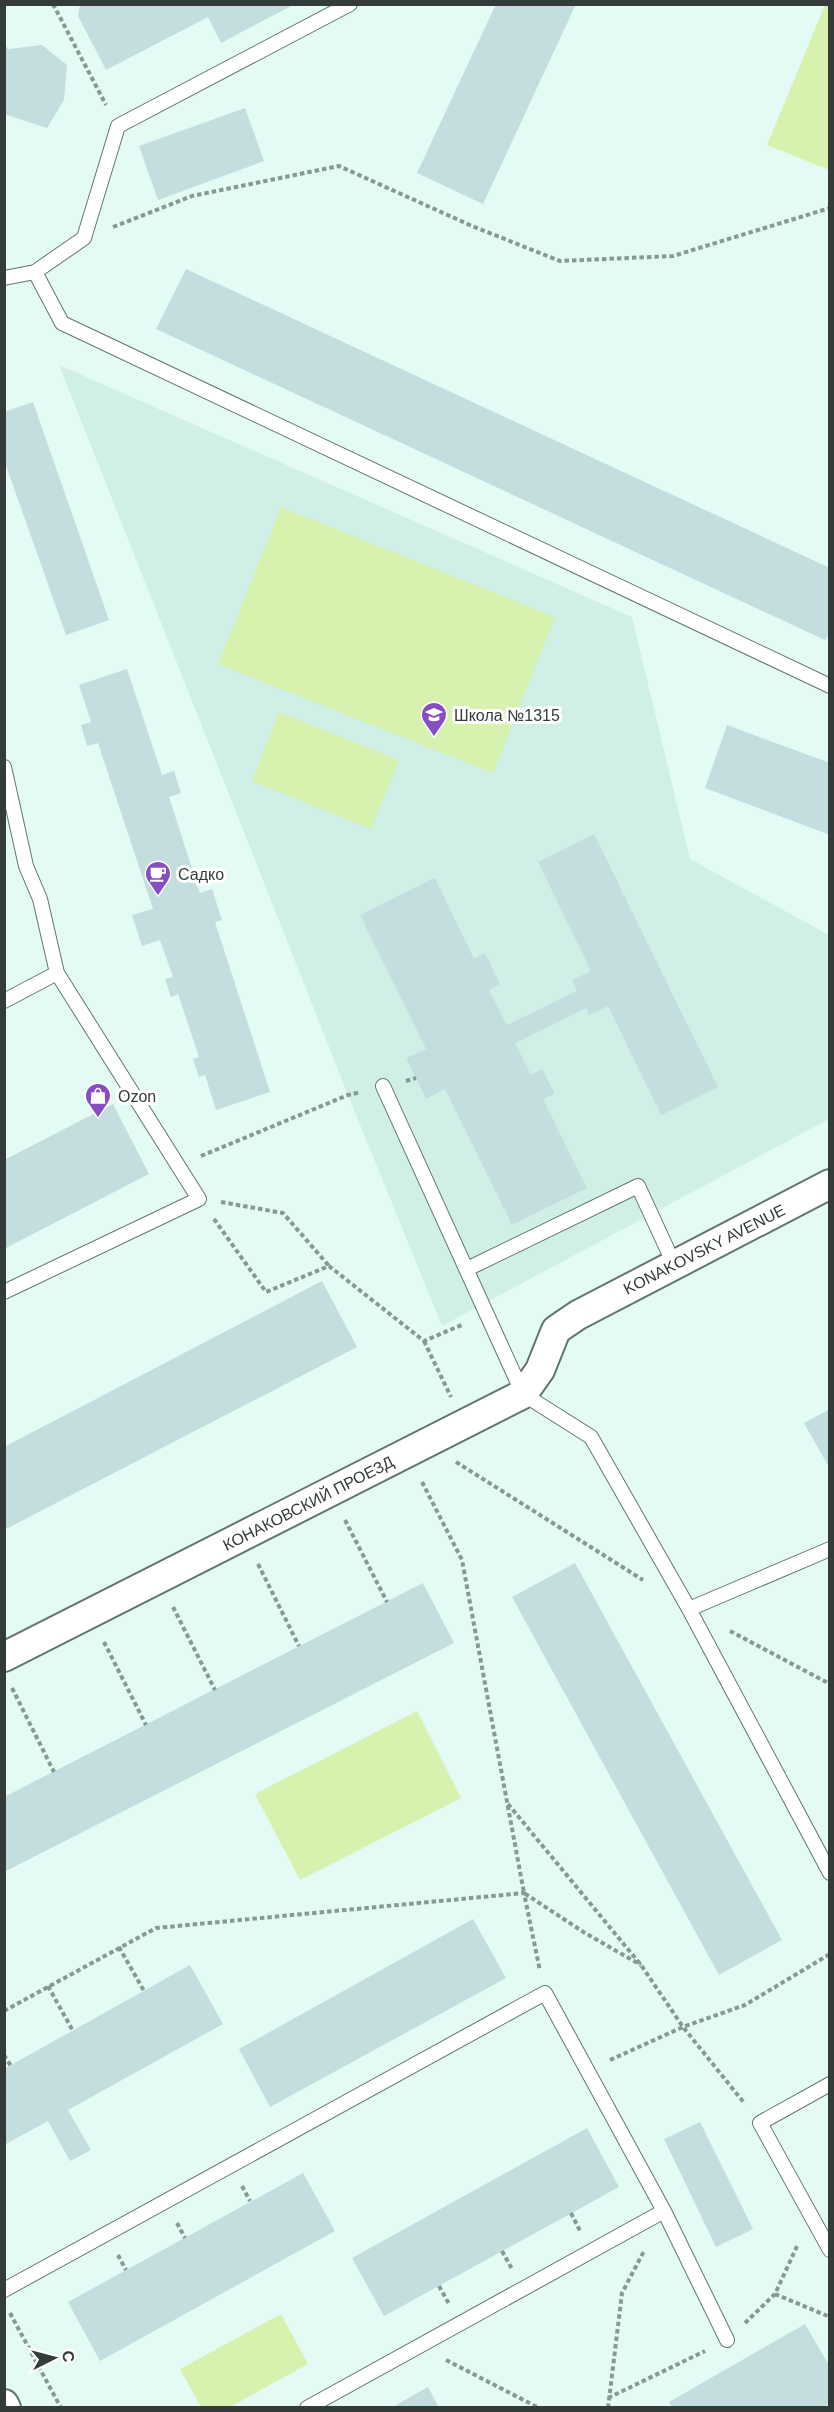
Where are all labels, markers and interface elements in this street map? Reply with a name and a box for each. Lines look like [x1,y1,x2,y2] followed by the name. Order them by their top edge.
[419,700,449,738] school or university icon: Школа №1315
[454,707,560,724] place label: Школа №1315
[143,859,173,897] cafe icon: Садко
[178,866,224,883] place label: Садко
[83,1081,113,1119] shop icon: Ozon
[118,1088,156,1105] place label: Ozon
[621,1201,788,1298] street label: KONAKOVSKY AVENUE
[220,1452,396,1554] street label: КОНАКОВСКИЙ ПРОЕЗД
[24,2328,84,2388] north arrow
[59,2350,78,2364] text: С

